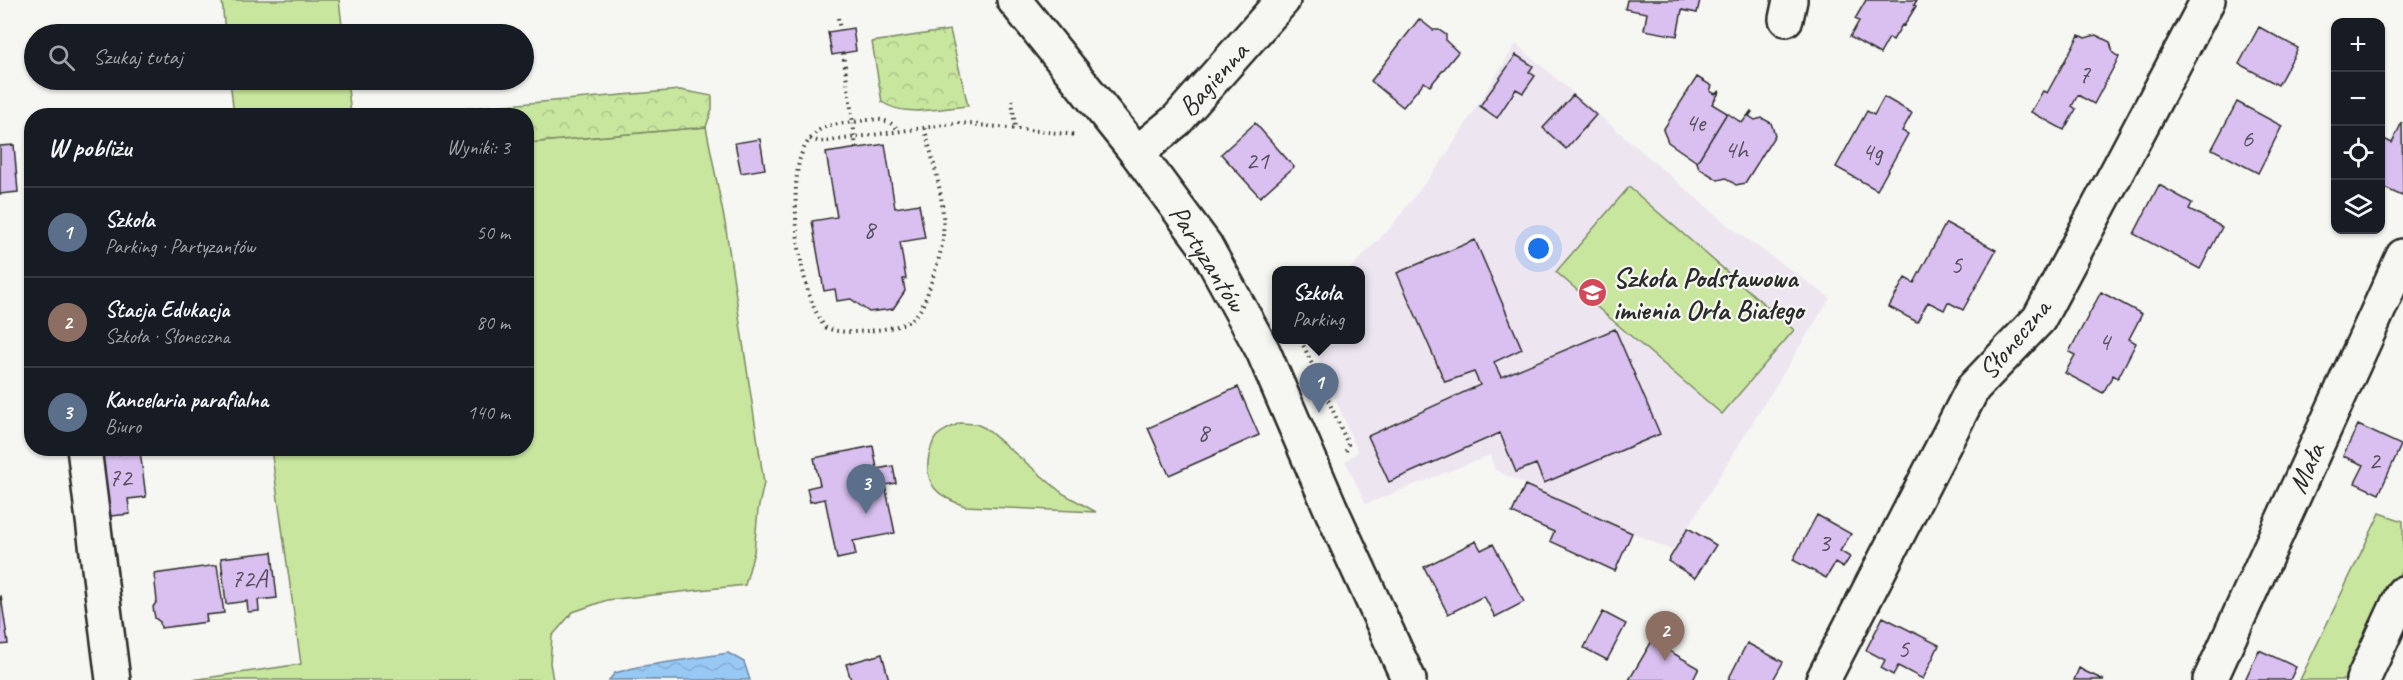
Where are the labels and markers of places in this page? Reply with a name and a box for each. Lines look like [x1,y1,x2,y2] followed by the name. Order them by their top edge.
[1613,260,1806,327] place label: Szkoła Podstawowa imienia Orła Białego
[1576,277,1608,309] school or university icon: Szkoła Podstawowa imienia Orła Białego
[1300,364,1338,413] pin: 1
[846,464,886,514] pin: 3
[1646,612,1684,661] pin: 2

